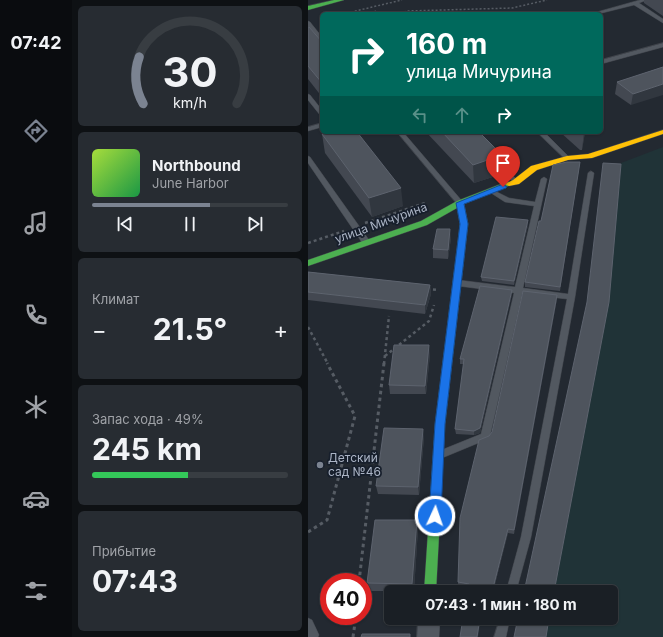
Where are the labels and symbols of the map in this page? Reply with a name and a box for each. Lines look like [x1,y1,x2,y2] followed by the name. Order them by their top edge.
[486,146,520,187] pin
[333,199,429,246] street label: улица Мичурина
[328,450,381,479] place label: Детский сад №46
[315,460,325,470] marker: Детский сад №46
[414,495,456,537] position arrow
[320,573,372,625] speed limit sign: 40

